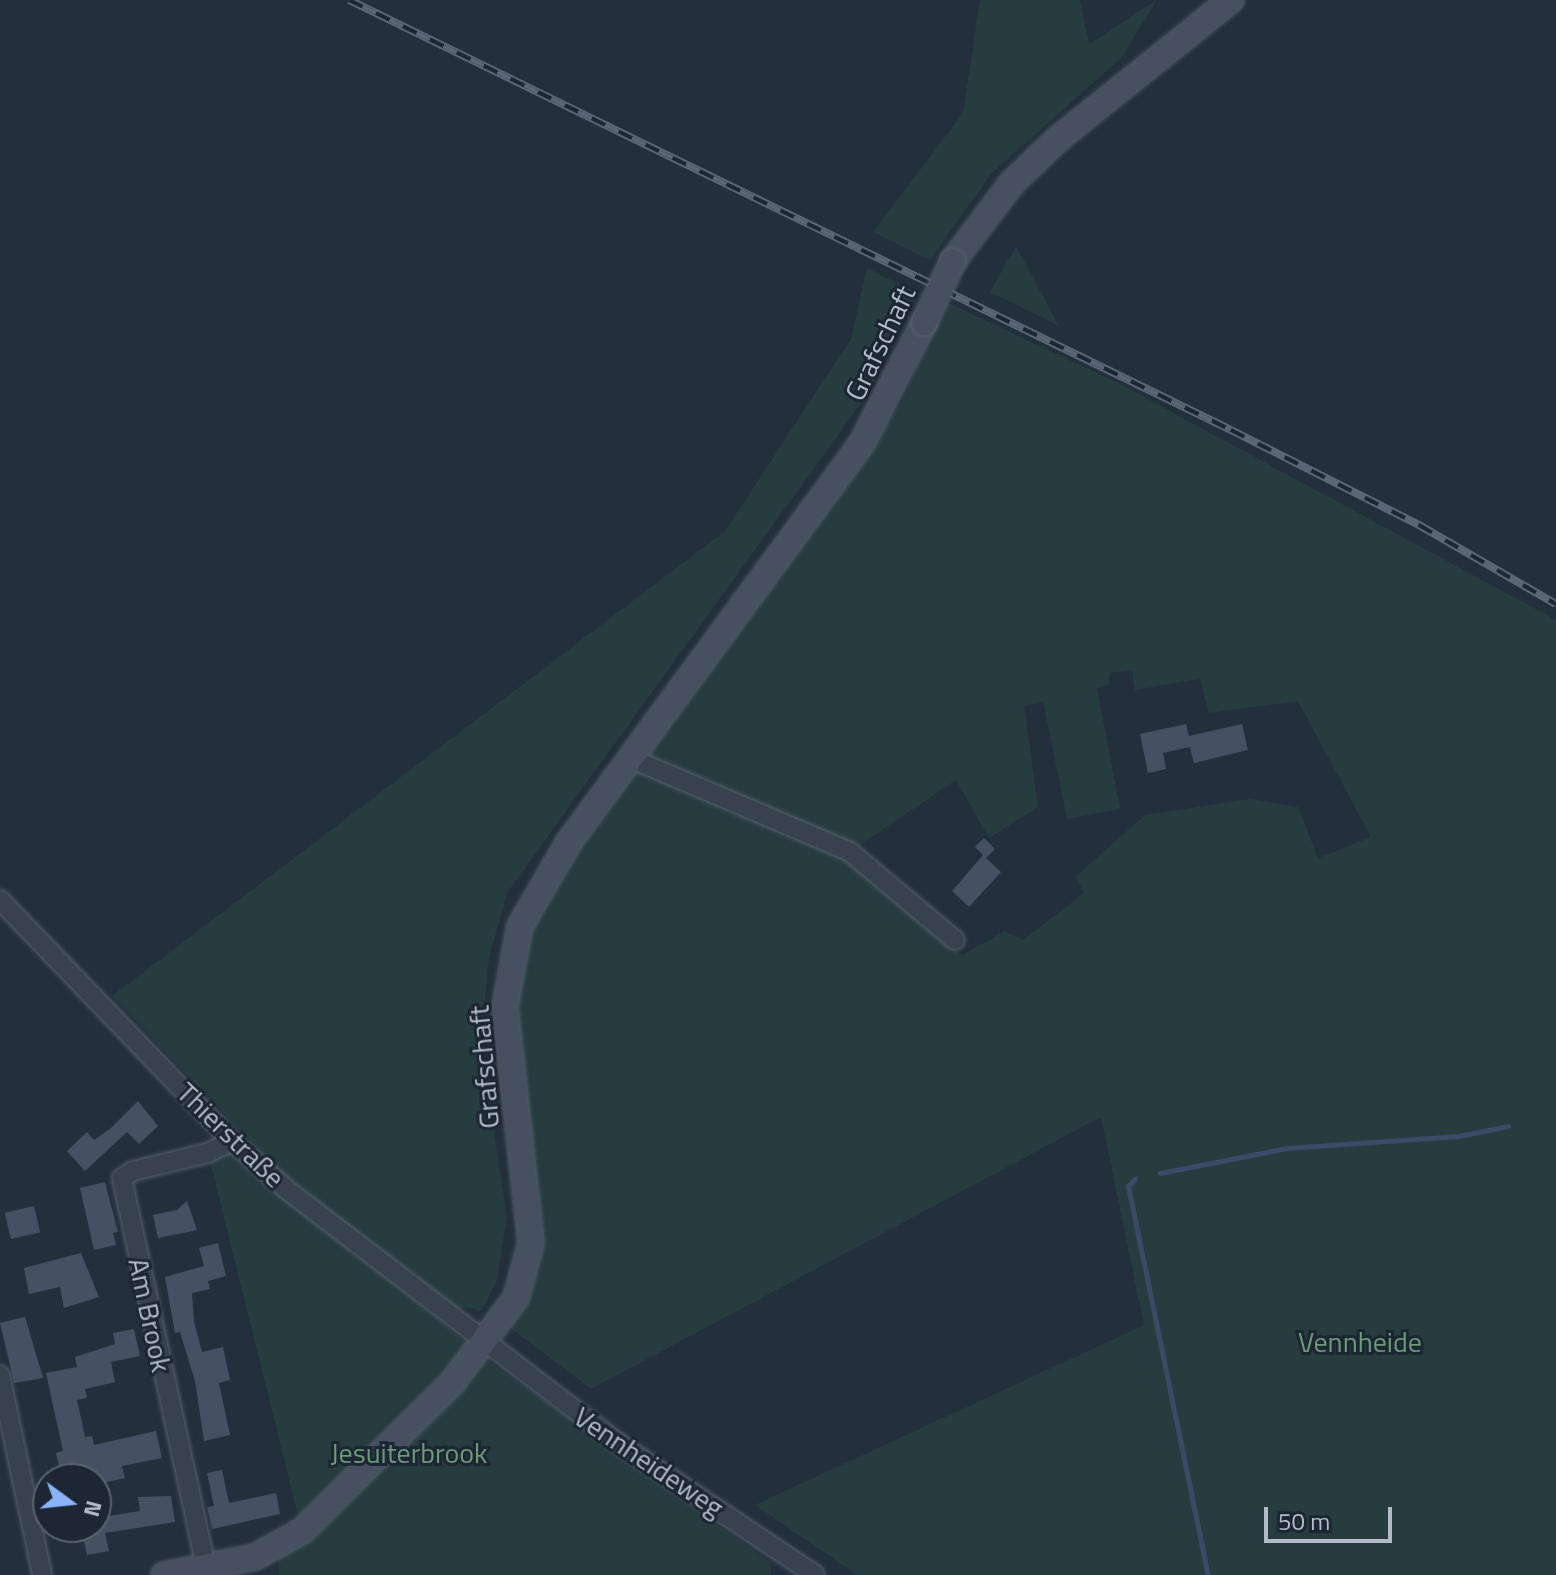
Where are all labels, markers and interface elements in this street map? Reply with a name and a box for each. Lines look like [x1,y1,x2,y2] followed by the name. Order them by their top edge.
[838,280,922,406] street label: Grafschaft
[462,1004,506,1130] street label: Grafschaft
[170,1076,292,1194] street label: Thierstraße
[122,1255,178,1375] street label: Am Brook
[1298,1325,1422,1359] park label: Vennheide
[568,1400,730,1524] street label: Vennheideweg
[331,1436,487,1470] park label: Jesuiterbrook
[32,1463,112,1543] north arrow
[1268,1491,1396,1541] scale bar
[75,1497,112,1520] text: N
[1278,1503,1330,1539] text: 50 m

